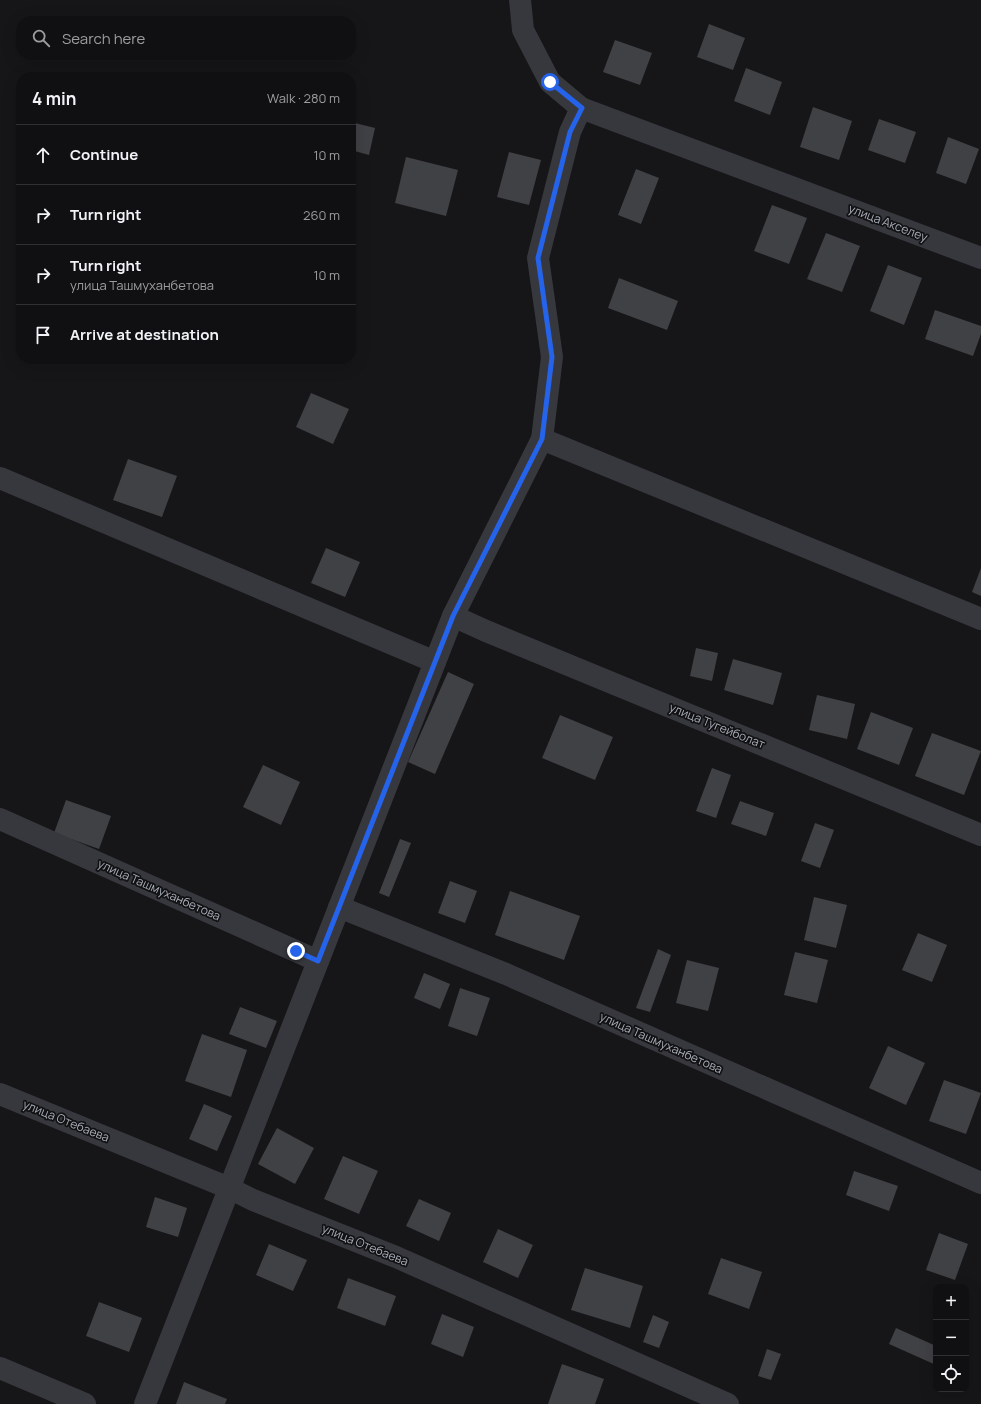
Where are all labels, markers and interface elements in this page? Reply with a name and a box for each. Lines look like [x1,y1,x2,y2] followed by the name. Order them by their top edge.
[16,16,356,60] search box
[30,27,52,49] icon: search
[62,28,145,49] text: Search here
[541,73,559,91] route start
[32,87,76,110] text: 4 min
[267,89,340,107] text: Walk · 280 m
[32,144,54,166] icon: ahead
[70,144,138,165] text: Continue
[313,146,340,164] text: 10 m
[846,200,931,246] street label: улица Акселеу
[32,204,54,226] icon: right
[70,204,141,225] text: Turn right
[303,206,340,224] text: 260 m
[70,255,141,276] text: Turn right
[32,264,54,286] icon: right
[313,266,340,284] text: 10 m
[70,276,214,294] text: улица Ташмуханбетова
[32,324,54,346] icon: arrive
[70,324,219,345] text: Arrive at destination
[667,699,768,753] street label: улица Тугейболат
[95,855,223,924] street label: улица Ташмуханбетова
[287,942,305,960] route end
[597,1008,725,1077] street label: улица Ташмуханбетова
[20,1095,112,1146] street label: улица Отебаева
[319,1219,411,1270] street label: улица Отебаева
[933,1284,969,1392] map controls
[933,1284,969,1320] button: +
[933,1320,969,1356] button: −
[933,1356,969,1392] button: locate

